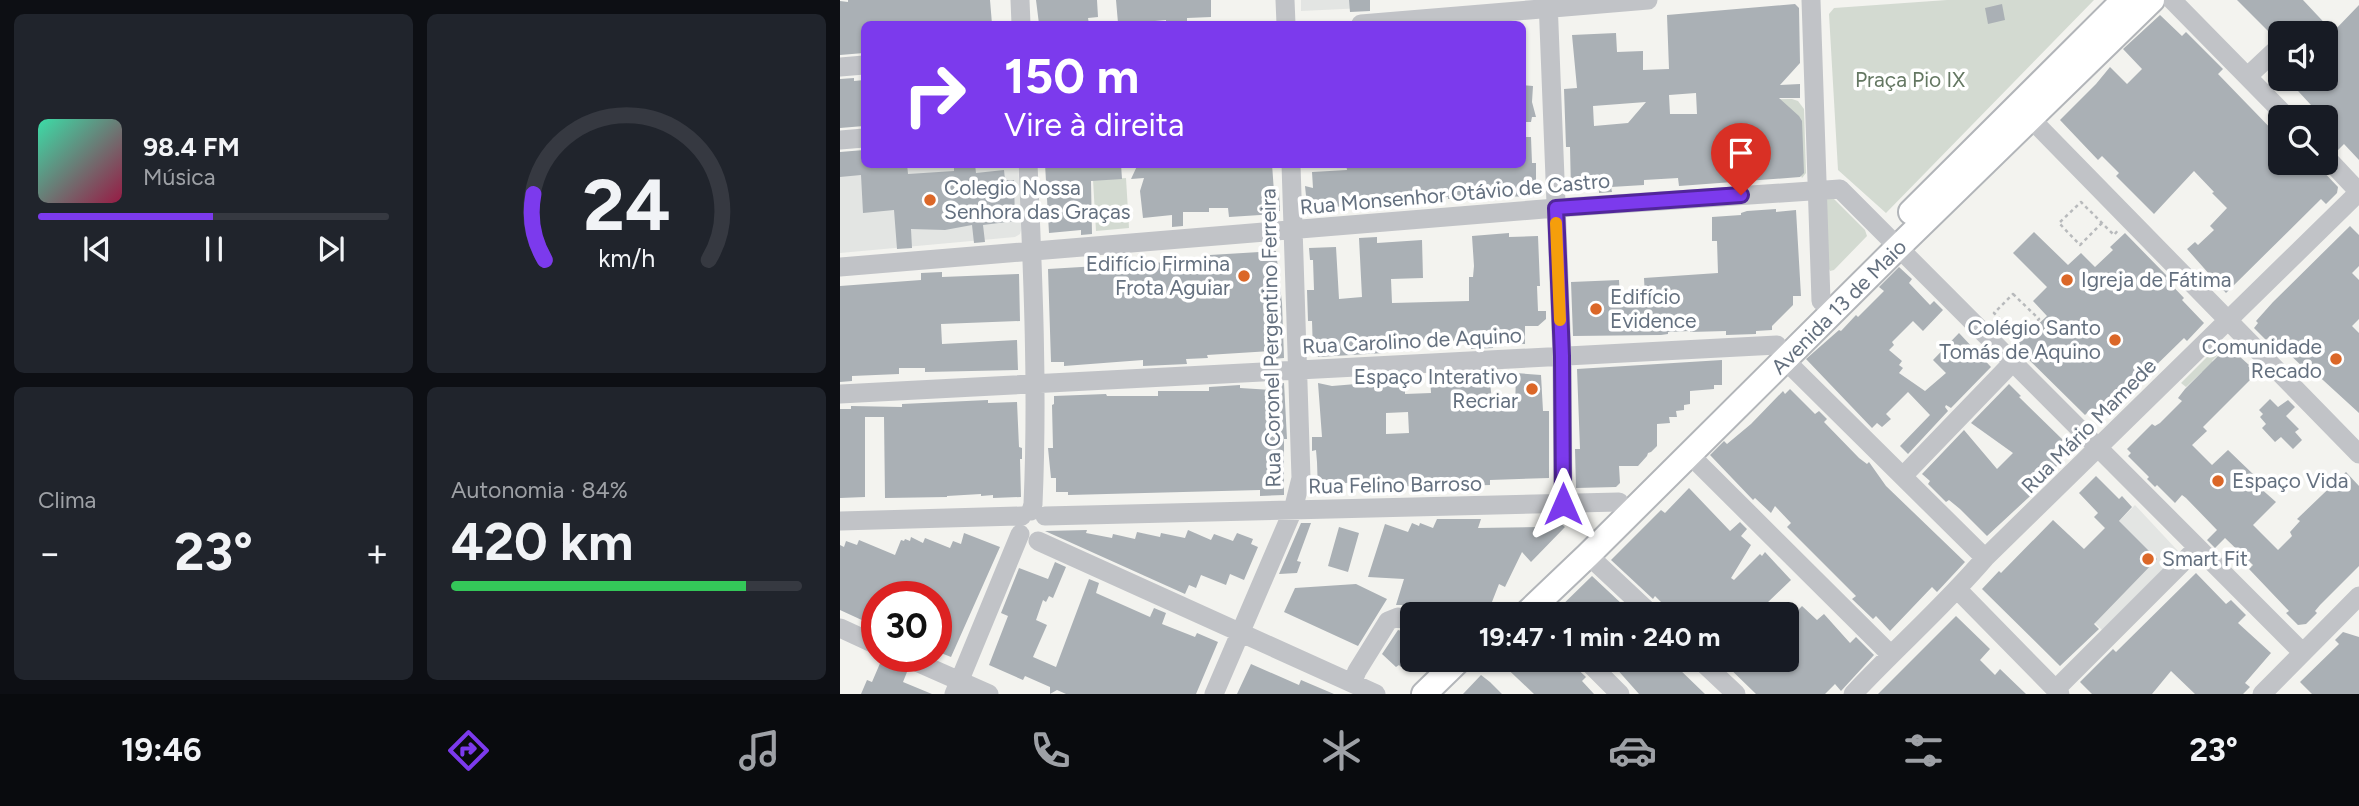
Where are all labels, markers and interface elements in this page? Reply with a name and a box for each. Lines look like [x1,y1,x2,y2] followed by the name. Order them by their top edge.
[2268,21,2338,175] map controls
[2268,21,2338,91] button: sound
[1004,46,1139,105] text: 150 m
[889,49,980,140] icon: right
[1855,67,1965,92] park label: Praça Pio IX
[2268,105,2338,175] button: search
[1004,106,1184,144] text: Vire à direita
[1711,123,1771,195] pin
[143,131,240,163] text: 98.4 FM
[1722,134,1760,172] icon: arrive
[582,161,671,248] text: 24
[143,163,216,191] text: Música
[1299,167,1611,220] street label: Rua Monsenhor Otávio de Castro
[944,175,1131,224] place label: Colegio Nossa Senhora das Graças
[1255,188,1286,488] street label: Rua Coronel Pergentino Ferreira
[922,192,938,208] marker: Colegio Nossa Senhora das Graças
[78,230,116,268] icon: previous
[195,230,233,268] icon: pause
[312,230,350,268] icon: next
[1766,234,1911,379] street label: Avenida 13 de Maio
[598,243,655,273] text: km/h
[1086,251,1230,300] place label: Edifício Firmina Frota Aguiar
[2081,267,2231,292] place label: Igreja de Fátima
[1236,268,1252,284] marker: Edifício Firmina Frota Aguiar
[2059,272,2075,288] marker: Igreja de Fátima
[1610,284,1697,333] place label: Edifício Evidence
[1588,301,1604,317] marker: Edifício Evidence
[1939,315,2101,364] place label: Colégio Santo Tomás de Aquino
[1301,322,1523,359] street label: Rua Carolino de Aquino
[2107,332,2123,348] marker: Colégio Santo Tomás de Aquino
[2202,334,2322,383] place label: Comunidade Recado
[2328,351,2344,367] marker: Comunidade Recado
[2016,353,2161,498] street label: Rua Mário Mamede
[1354,364,1518,413] place label: Espaço Interativo Recriar
[1524,381,1540,397] marker: Espaço Interativo Recriar
[1526,467,1600,541] position arrow
[2232,468,2349,493] place label: Espaço Vida
[1308,470,1482,499] street label: Rua Felino Barroso
[2210,473,2226,489] marker: Espaço Vida
[451,476,628,504] text: Autonomia · 84%
[38,486,96,514] text: Clima
[451,511,633,573] text: 420 km
[174,521,253,583] text: 23°
[38,530,62,576] text: −
[365,530,389,576] text: +
[2162,546,2248,571] place label: Smart Fit
[2140,551,2156,567] marker: Smart Fit
[861,581,952,672] speed limit sign: 30
[1479,621,1720,653] text: 19:47 · 1 min · 240 m
[444,726,493,775] icon: directions
[735,726,784,775] icon: music
[1026,726,1075,775] icon: phone
[1317,726,1366,775] icon: climate
[1608,726,1657,775] icon: car
[1899,726,1948,775] icon: filters
[121,731,202,769] text: 19:46
[2190,731,2238,769] text: 23°

